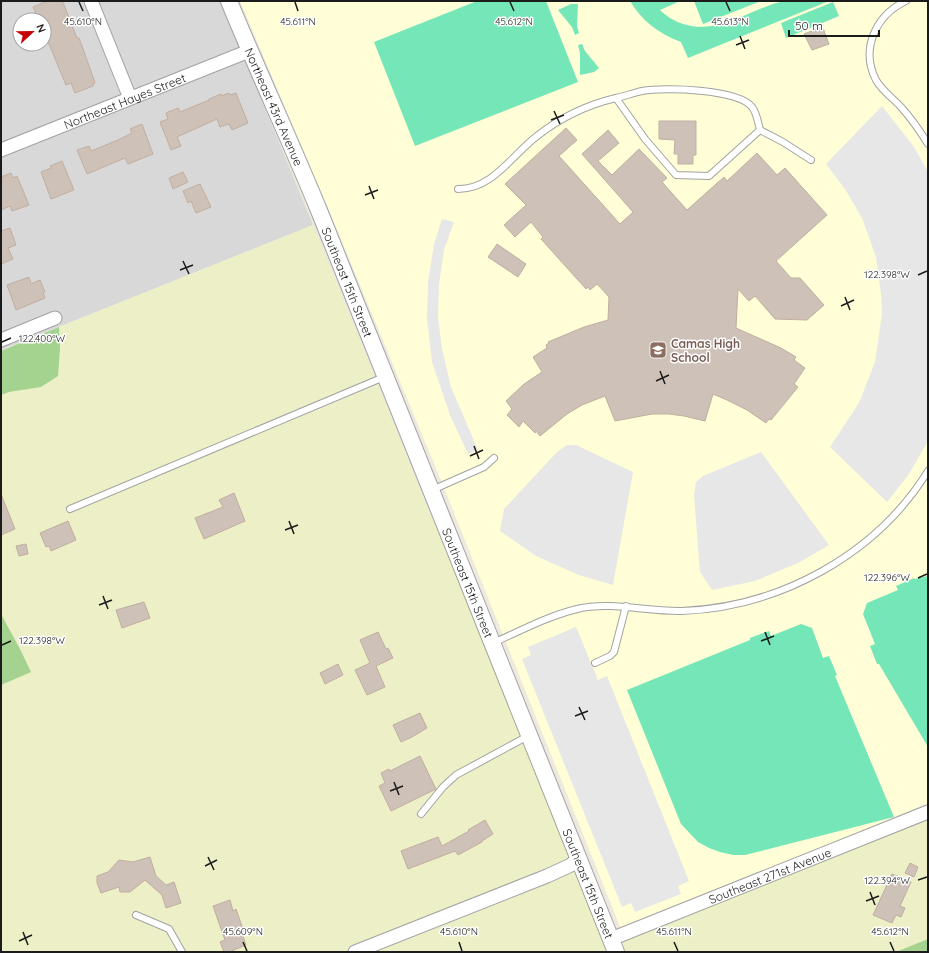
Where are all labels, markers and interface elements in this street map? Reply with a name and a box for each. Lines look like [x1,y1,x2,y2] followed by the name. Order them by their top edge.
[12,12,52,52] north arrow
[789,12,879,38] scale bar
[64,15,102,28] text: 45.610°N
[280,15,316,28] text: 45.611°N
[495,15,533,28] text: 45.612°N
[711,15,749,28] text: 45.613°N
[795,18,823,33] text: 50 m
[33,22,49,35] text: N
[242,45,307,168] street label: Northeast 43rd Avenue
[61,70,188,132] street label: Northeast Hayes Street
[319,225,376,339] street label: Southeast 15th Street
[864,268,910,281] text: 122.398°W
[19,332,66,345] text: 122.400°W
[671,336,740,365] place label: Camas High School
[648,340,668,360] school or university icon: Camas High School
[439,526,497,640] street label: Southeast 15th Street
[864,571,910,584] text: 122.396°W
[19,634,65,647] text: 122.398°W
[560,826,617,941] street label: Southeast 15th Street
[706,844,833,907] street label: Southeast 271st Avenue
[864,874,910,887] text: 122.394°W
[223,925,263,938] text: 45.609°N
[440,925,478,938] text: 45.610°N
[656,925,692,938] text: 45.611°N
[871,925,909,938] text: 45.612°N

